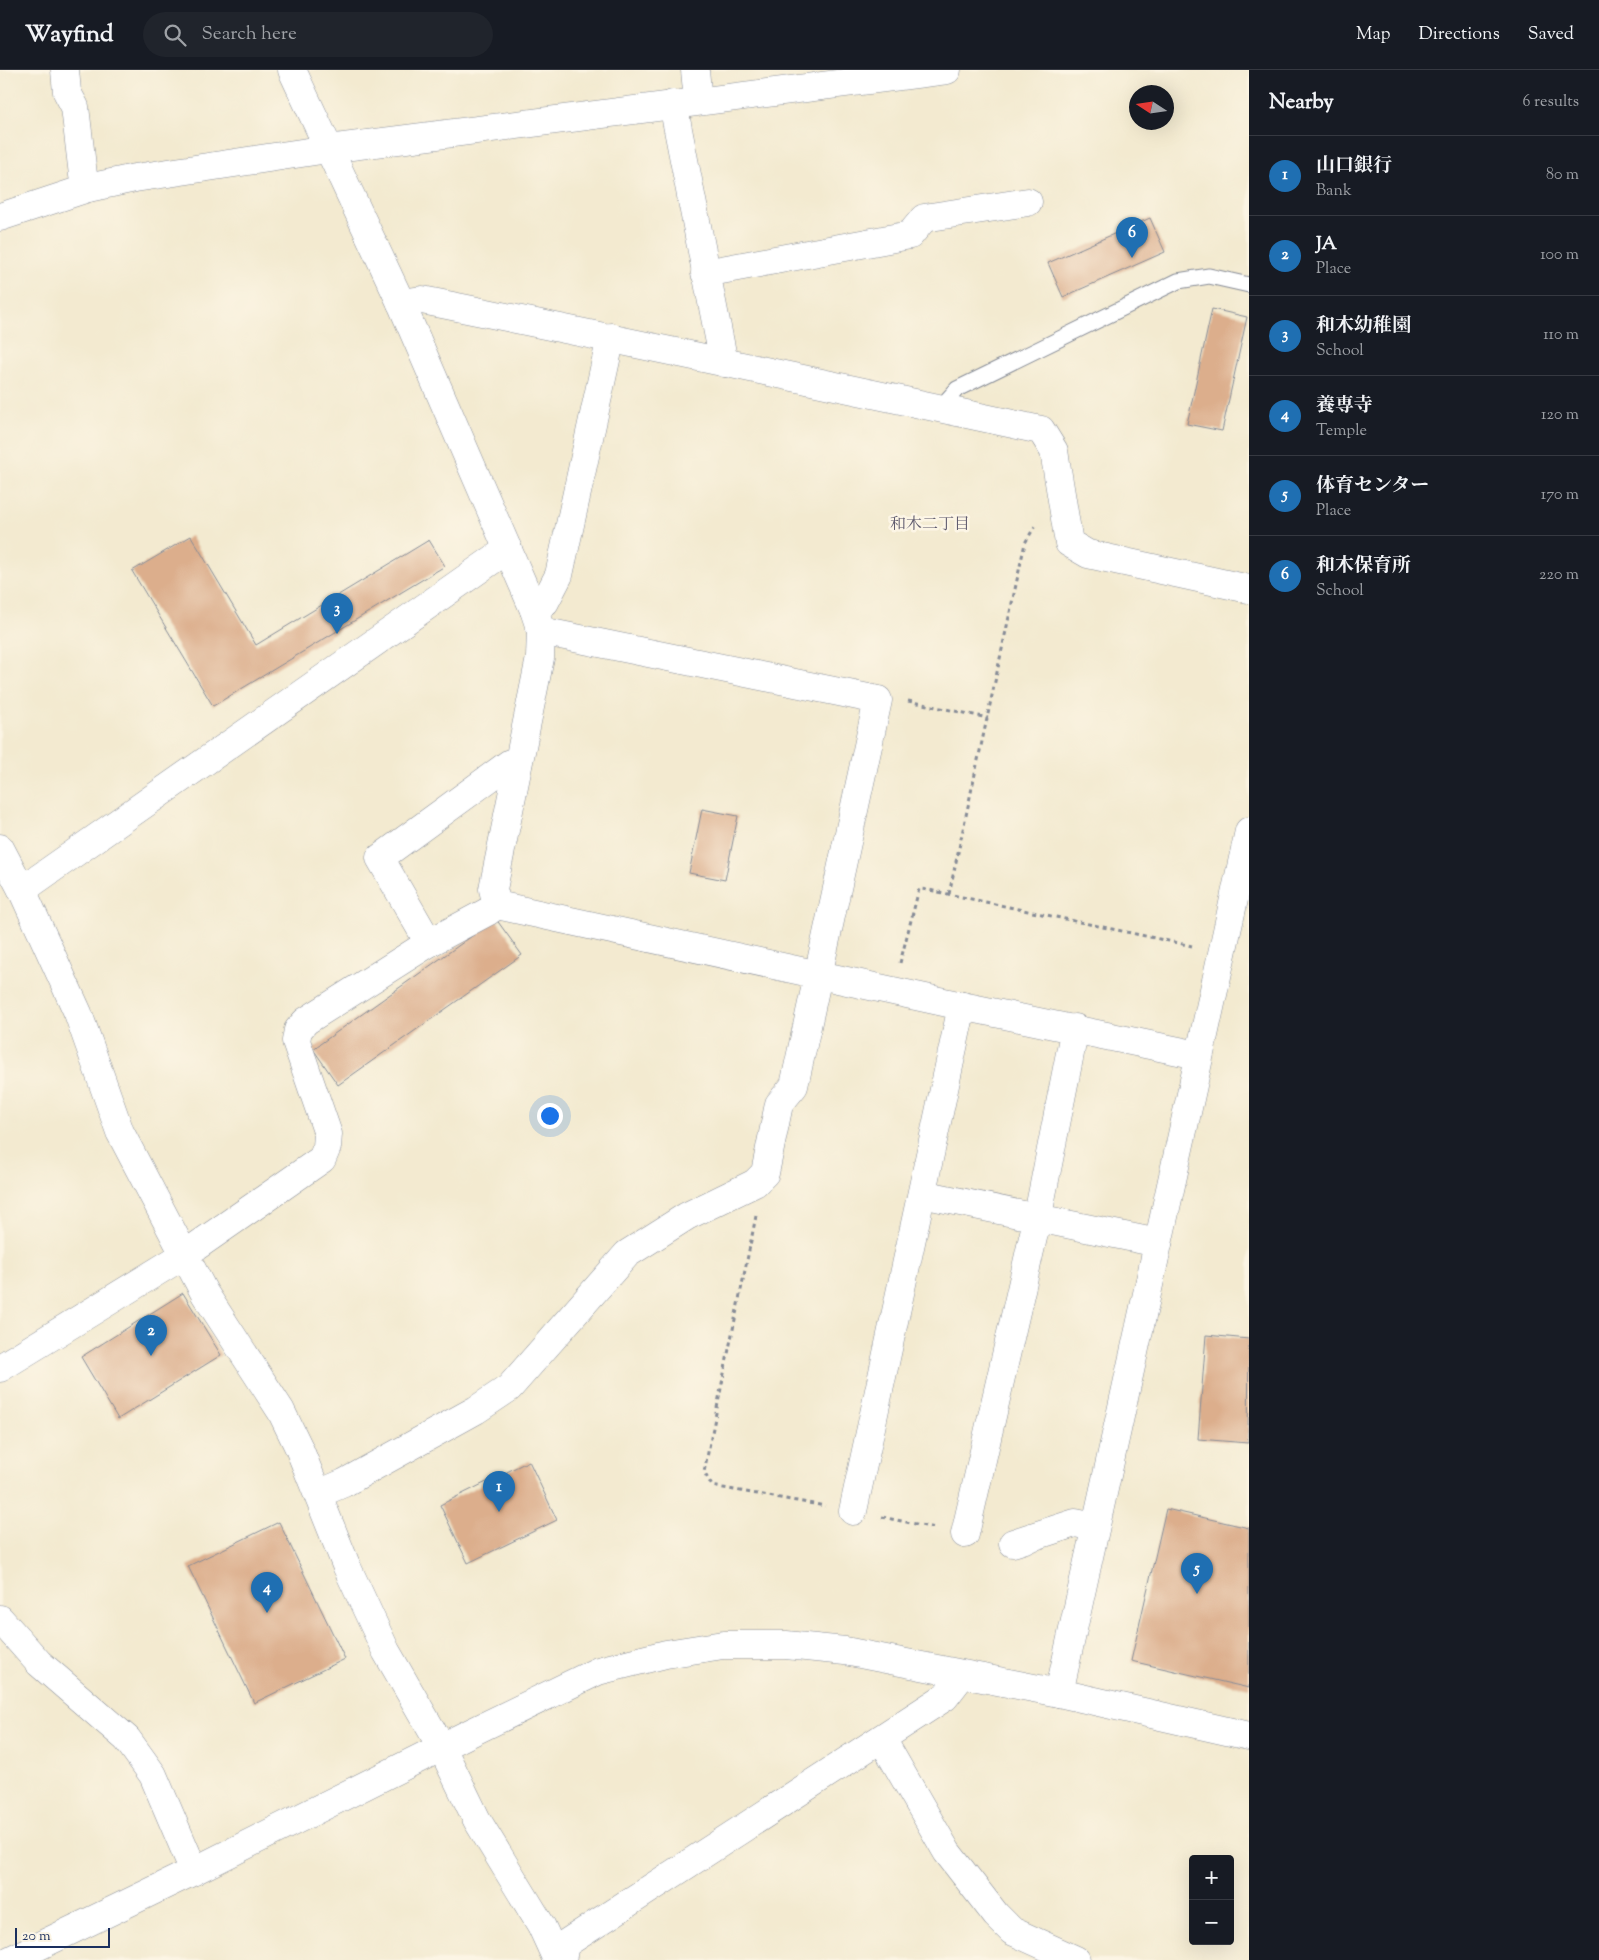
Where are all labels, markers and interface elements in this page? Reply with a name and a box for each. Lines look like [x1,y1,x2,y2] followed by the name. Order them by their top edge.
[143,12,493,57] search box
[25,18,113,52] text: Wayfind
[161,21,189,49] icon: search
[201,21,297,48] text: Search here
[1356,22,1391,48] text: Map
[1419,22,1500,48] text: Directions
[1528,22,1574,48] text: Saved
[1129,85,1174,130] north arrow
[1269,88,1334,118] text: Nearby
[1523,91,1579,114] text: 6 results
[1316,153,1392,180] text: 山口銀行
[1282,164,1288,187] text: 1
[1546,164,1579,187] text: 80 m
[1316,180,1352,203] text: Bank
[1116,217,1148,258] pin: 6
[1316,231,1337,258] text: JA
[1281,244,1289,267] text: 2
[1540,244,1579,267] text: 100 m
[1316,258,1351,281] text: Place
[1316,313,1411,340] text: 和木幼稚園
[1282,324,1288,347] text: 3
[1543,324,1579,347] text: 110 m
[1316,340,1364,363] text: School
[1316,393,1373,420] text: 養専寺
[1281,404,1289,427] text: 4
[1541,404,1579,427] text: 120 m
[1316,420,1367,443] text: Temple
[1316,473,1429,500] text: 体育センター
[1282,484,1288,507] text: 5
[1541,484,1579,507] text: 170 m
[1316,500,1351,523] text: Place
[890,514,970,537] district label: 和木二丁目
[1316,553,1411,580] text: 和木保育所
[1281,564,1289,587] text: 6
[1539,564,1579,587] text: 220 m
[1316,580,1364,603] text: School
[321,593,353,634] pin: 3
[537,1103,563,1129] your location
[135,1315,167,1356] pin: 2
[483,1471,515,1512] pin: 1
[1181,1553,1213,1594] pin: 5
[251,1572,283,1613] pin: 4
[1189,1855,1234,1945] map controls
[1189,1855,1234,1900] button: +
[1189,1900,1234,1945] button: −
[15,1925,110,1948] scale bar
[22,1927,51,1947] text: 20 m

